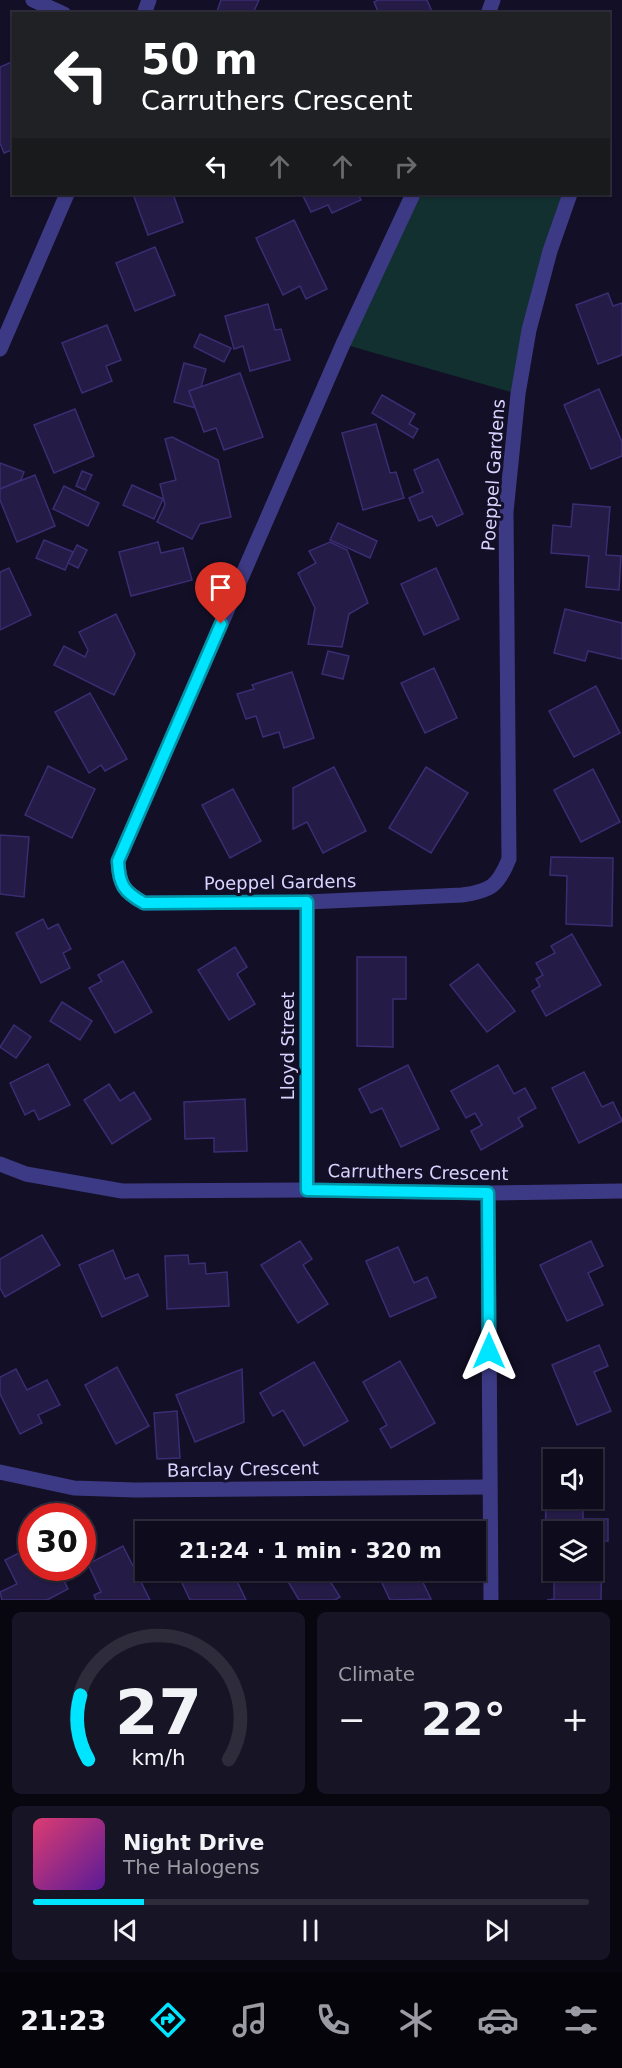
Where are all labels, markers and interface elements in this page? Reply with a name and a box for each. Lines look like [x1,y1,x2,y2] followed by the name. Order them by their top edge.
[141,35,258,84] text: 50 m
[42,36,120,114] icon: left
[141,85,413,116] text: Carruthers Crescent
[200,150,233,183] icon: left
[263,150,296,183] icon: ahead
[326,150,359,183] icon: ahead
[389,150,422,183] icon: right
[477,398,509,552] street label: Poeppel Gardens
[195,562,246,624] pin
[204,571,237,604] icon: arrive
[204,870,356,894] street label: Poeppel Gardens
[277,992,298,1100] street label: Lloyd Street
[327,1160,509,1184] street label: Carruthers Crescent
[457,1319,521,1383] position arrow
[543,1449,603,1581] map controls
[543,1449,603,1509] button: sound
[167,1457,319,1481] street label: Barclay Crescent
[18,1503,96,1581] speed limit sign: 30
[543,1521,603,1581] button: layers
[179,1538,442,1563] text: 21:24 · 1 min · 320 m
[338,1662,415,1686] text: Climate
[115,1676,202,1749] text: 27
[421,1693,506,1746] text: 22°
[338,1700,366,1739] text: −
[561,1700,589,1739] text: +
[131,1745,186,1770] text: km/h
[123,1830,264,1855] text: Night Drive
[123,1855,260,1879] text: The Halogens
[109,1914,142,1947] icon: previous
[294,1914,327,1947] icon: pause
[480,1914,513,1947] icon: next
[147,1999,189,2041] icon: directions
[229,1999,271,2041] icon: music
[312,1999,354,2041] icon: phone
[395,1999,437,2041] icon: climate
[477,1999,519,2041] icon: car
[560,1999,602,2041] icon: filters
[20,2005,106,2036] text: 21:23

